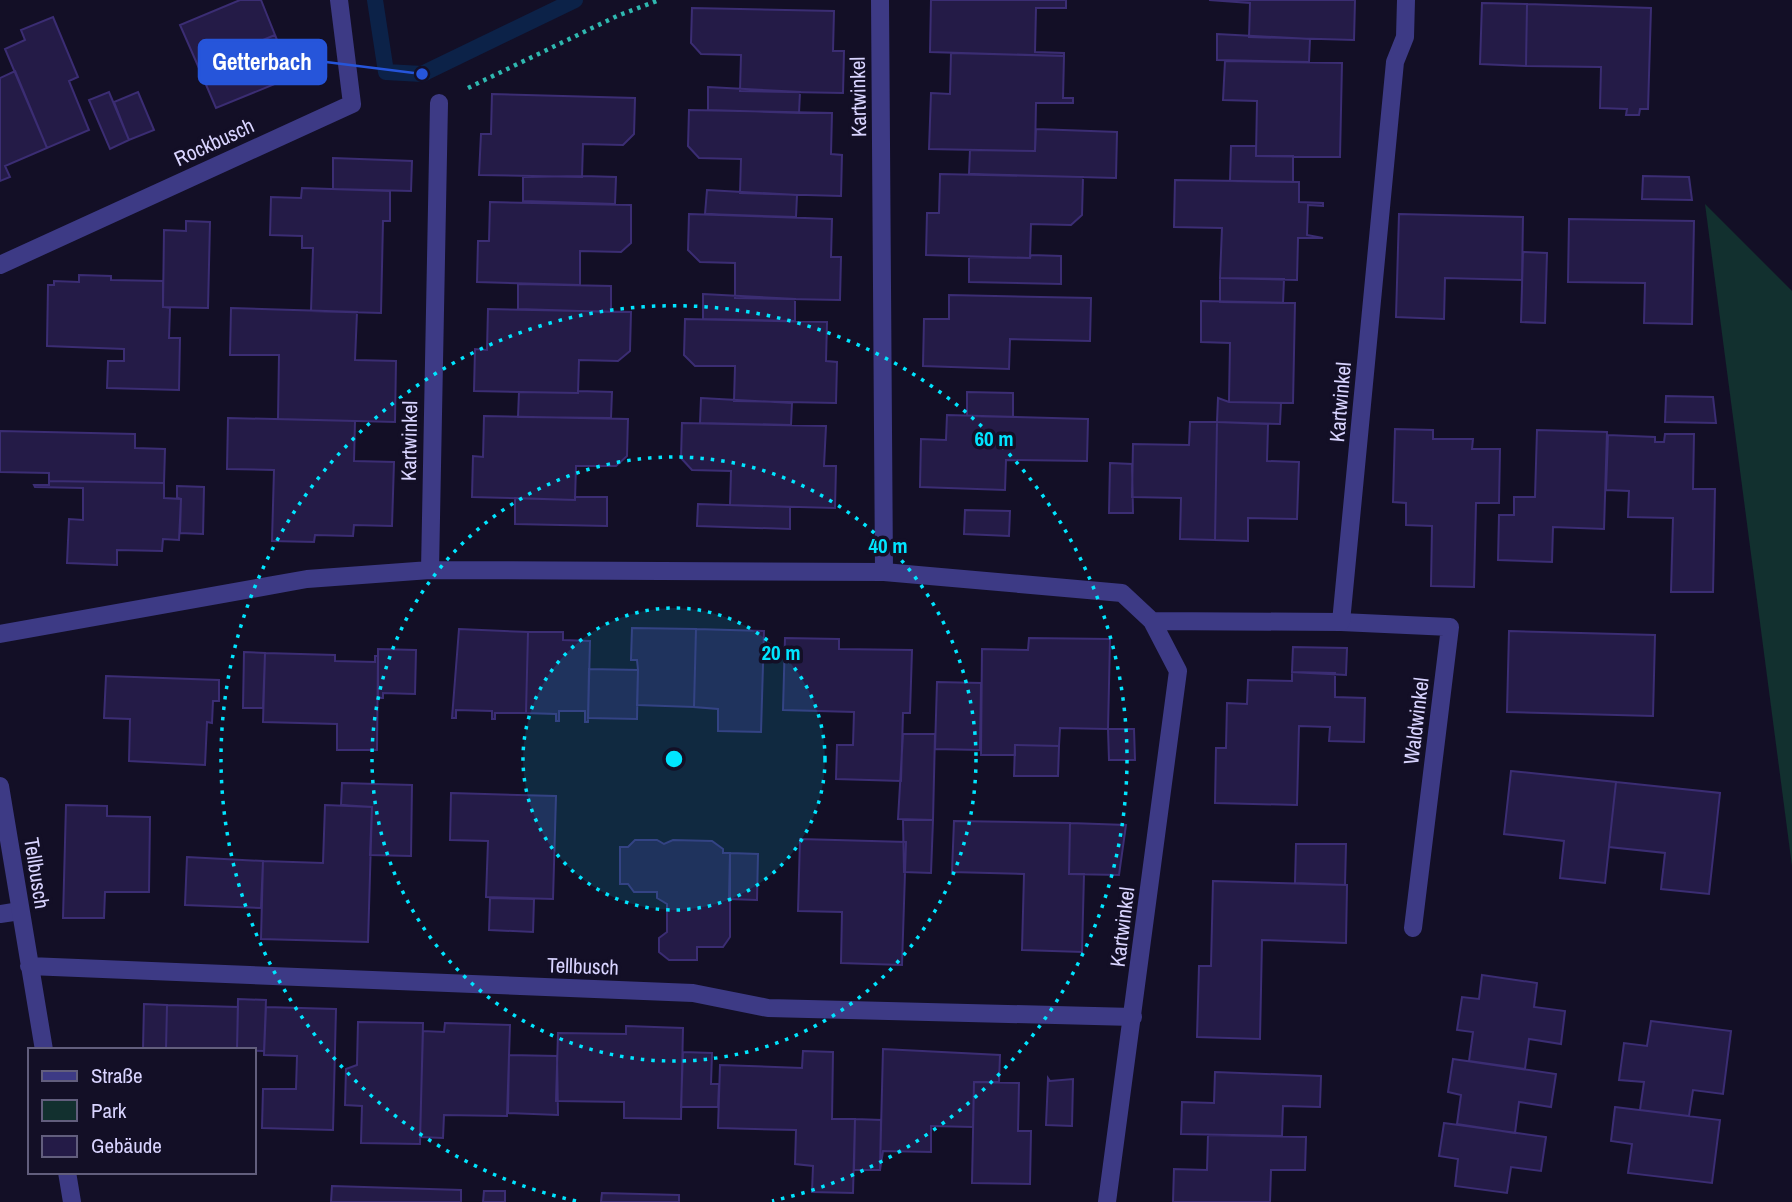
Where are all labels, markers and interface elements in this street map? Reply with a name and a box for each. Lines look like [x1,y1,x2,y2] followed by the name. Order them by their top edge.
[199,40,326,84] callout: Getterbach
[212,46,312,77] text: Getterbach
[843,57,873,137] street label: Kartwinkel
[169,111,259,173] street label: Rockbusch
[1322,361,1358,443] street label: Kartwinkel
[394,401,424,481] street label: Kartwinkel
[974,424,1014,453] text: 60 m
[868,531,908,560] text: 40 m
[761,638,801,667] text: 20 m
[1396,676,1436,766] street label: Waldwinkel
[662,747,686,771] centre of rings
[17,835,57,911] street label: Tellbusch
[1103,885,1141,969] street label: Kartwinkel
[547,950,619,982] street label: Tellbusch
[28,1048,256,1174] legend
[91,1061,143,1090] text: Straße
[91,1096,127,1125] text: Park
[91,1131,162,1160] text: Gebäude

